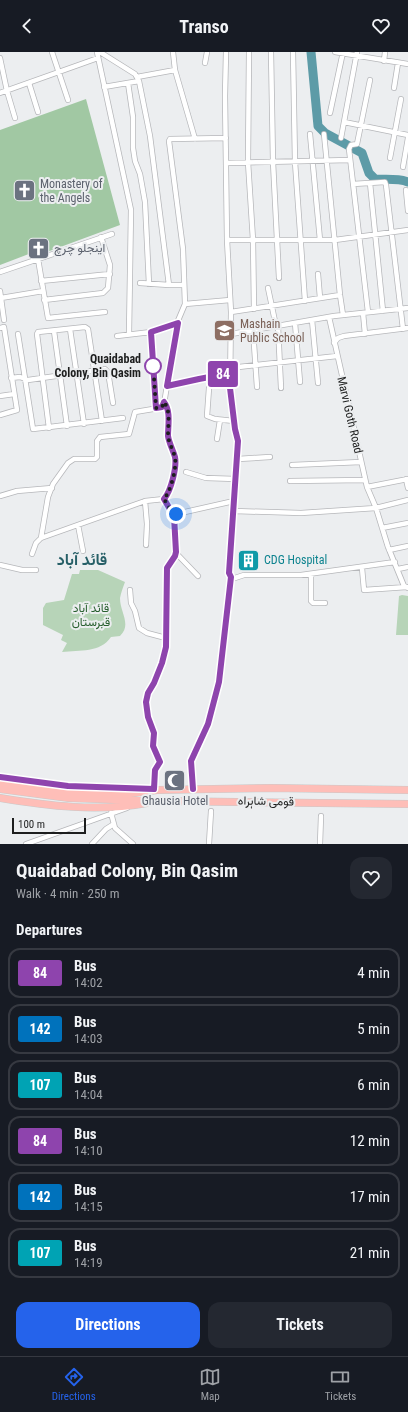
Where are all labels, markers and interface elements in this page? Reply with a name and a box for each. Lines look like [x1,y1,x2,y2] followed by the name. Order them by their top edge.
[16,15,38,37] icon: back
[370,15,392,37] icon: heart
[179,16,229,37] text: Transo
[40,177,103,205] place label: Monastery of the Angels
[12,178,38,204] church icon: Monastery of the Angels
[26,235,52,261] church icon: اینجلو چرچ
[54,241,105,257] place label: اینجلو چرچ
[240,317,305,345] place label: Mashain Public School
[211,318,237,344] school or university icon: Mashain Public School
[55,352,141,380] place label: Quaidabad Colony, Bin Qasim
[144,357,162,375] marker: Quaidabad Colony, Bin Qasim
[205,361,241,387] line badge: 84
[216,366,230,382] text: 84
[334,375,366,455] street label: Marvi Goth Road
[166,504,186,524] your location
[236,547,262,573] building icon: CDG Hospital
[57,550,107,569] district label: قائد آباد
[264,553,327,567] place label: CDG Hospital
[72,601,110,630] park label: قائد آباد قبرستان
[162,767,188,793] mosque icon: Ghausia Hotel
[142,794,208,808] place label: Ghausia Hotel
[238,794,294,809] street label: قومی شاہراہ
[12,816,86,835] scale bar
[18,818,45,831] text: 100 m
[350,857,392,899] button: heart
[16,859,238,882] text: Quaidabad Colony, Bin Qasim
[16,886,120,901] text: Walk · 4 min · 250 m
[16,921,82,939] text: Departures
[74,957,97,975] text: Bus
[357,964,390,982] text: 4 min
[33,965,47,981] text: 84
[74,975,103,990] text: 14:02
[74,1013,97,1031] text: Bus
[357,1020,390,1038] text: 5 min
[29,1021,51,1037] text: 142
[74,1031,103,1046] text: 14:03
[74,1069,97,1087] text: Bus
[357,1076,390,1094] text: 6 min
[29,1077,51,1093] text: 107
[74,1087,103,1102] text: 14:04
[74,1125,97,1143] text: Bus
[350,1132,390,1150] text: 12 min
[33,1133,47,1149] text: 84
[74,1143,103,1158] text: 14:10
[74,1181,97,1199] text: Bus
[350,1188,390,1206] text: 17 min
[29,1189,51,1205] text: 142
[74,1199,103,1214] text: 14:15
[74,1237,97,1255] text: Bus
[350,1244,390,1262] text: 21 min
[29,1245,51,1261] text: 107
[74,1255,103,1270] text: 14:19
[16,1302,200,1348] button: Directions
[208,1302,392,1348] button: Tickets
[52,1366,96,1403] tab: Directions
[199,1366,221,1403] tab: Map
[325,1366,356,1403] tab: Tickets

